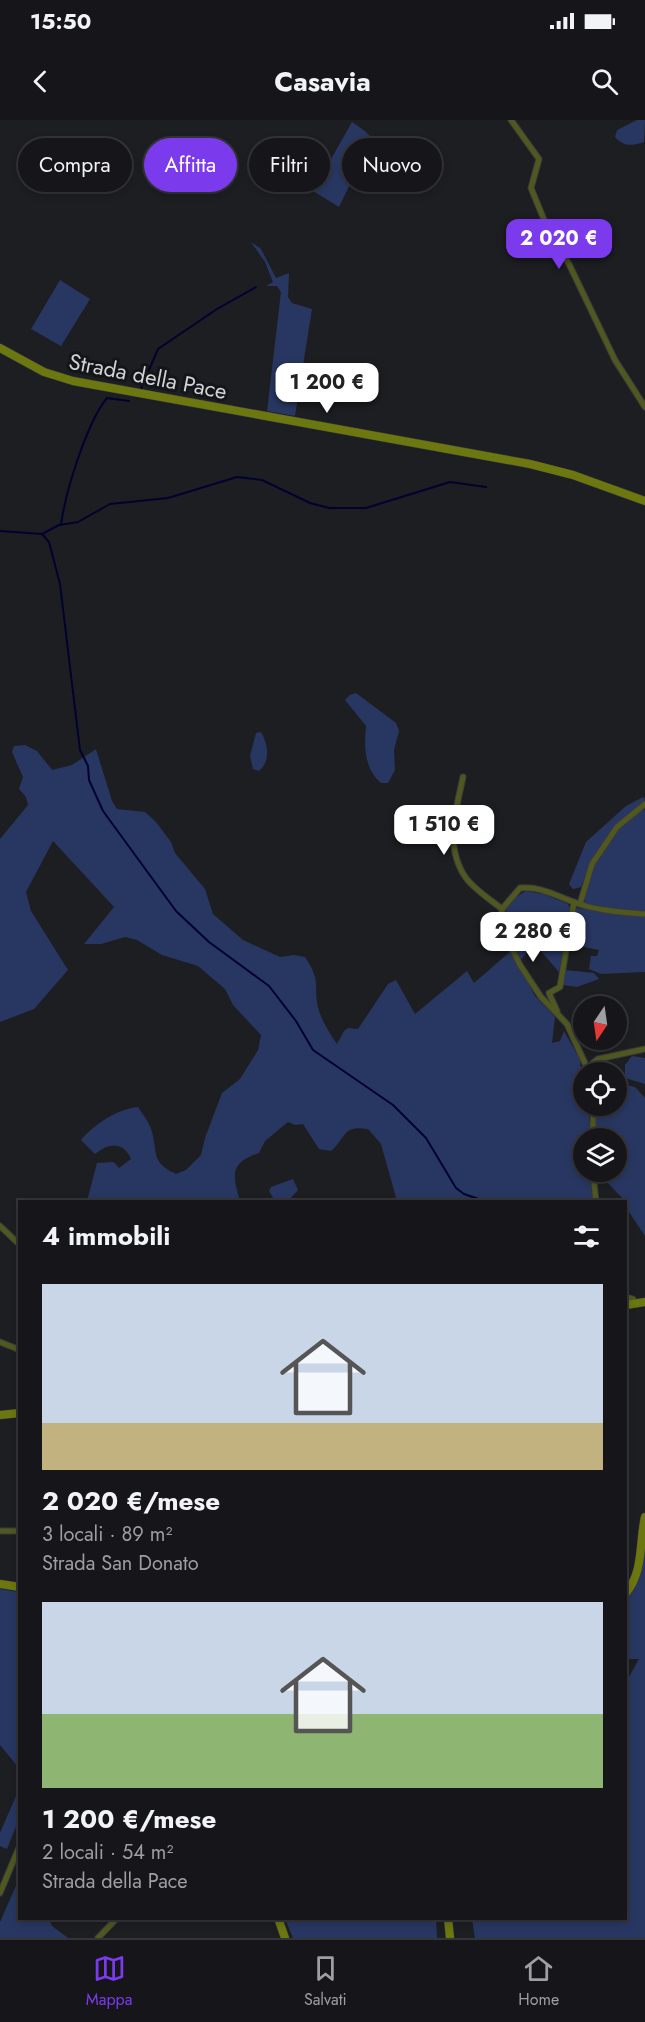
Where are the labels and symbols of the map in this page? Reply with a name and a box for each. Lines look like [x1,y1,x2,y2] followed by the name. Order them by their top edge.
[504,219,614,270] pin: 2 020 €
[66,345,230,407] street label: Strada della Pace
[272,363,382,414] pin: 1 200 €
[389,805,499,856] pin: 1 510 €
[478,912,588,963] pin: 2 280 €
[573,996,627,1050] north arrow

